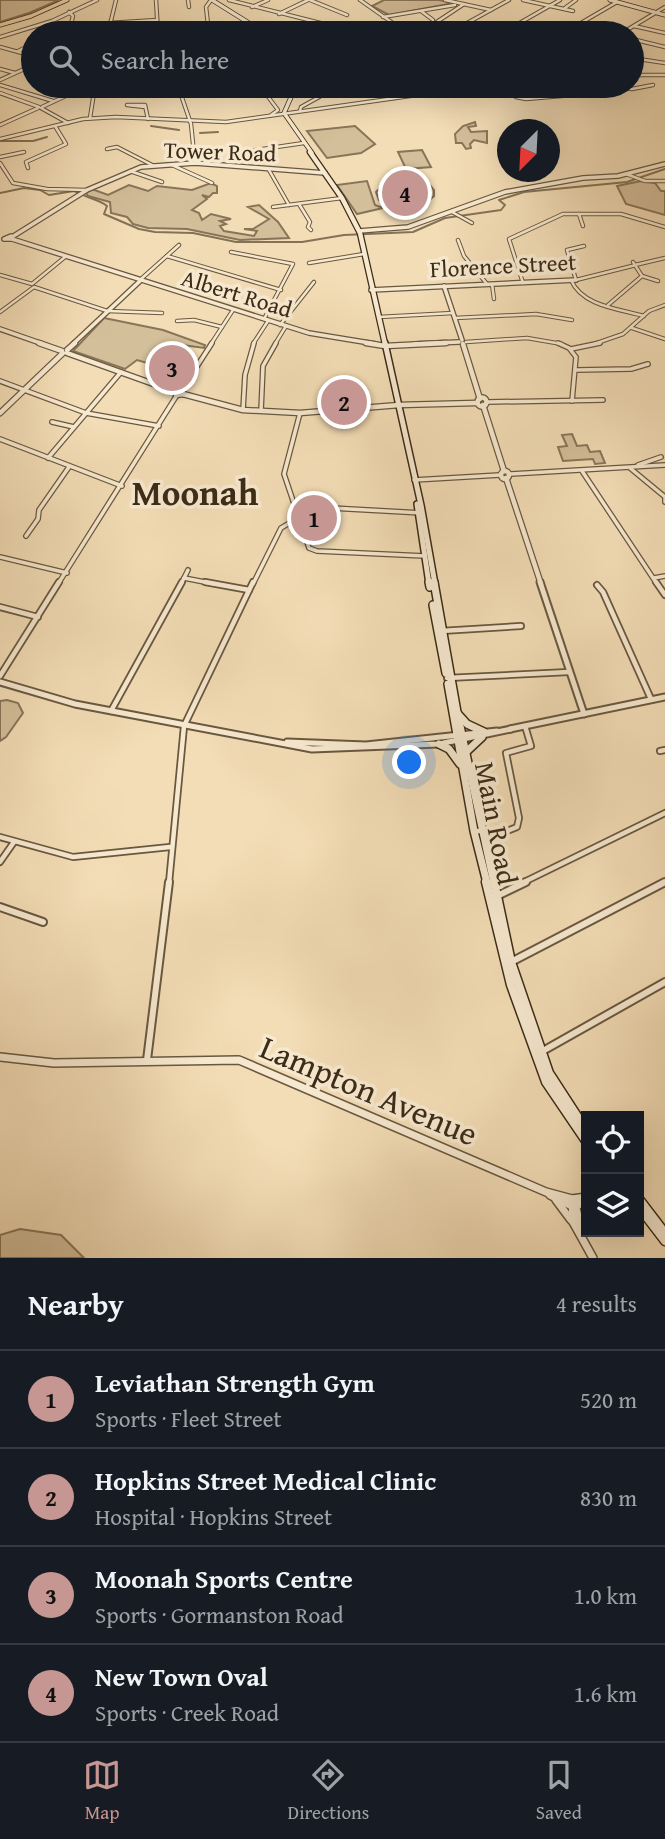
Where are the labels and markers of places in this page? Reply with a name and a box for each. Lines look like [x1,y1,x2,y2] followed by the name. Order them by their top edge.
[382,167,428,219] pin: 4
[149,342,195,394] pin: 3
[321,376,367,428] pin: 2
[291,492,337,544] pin: 1

